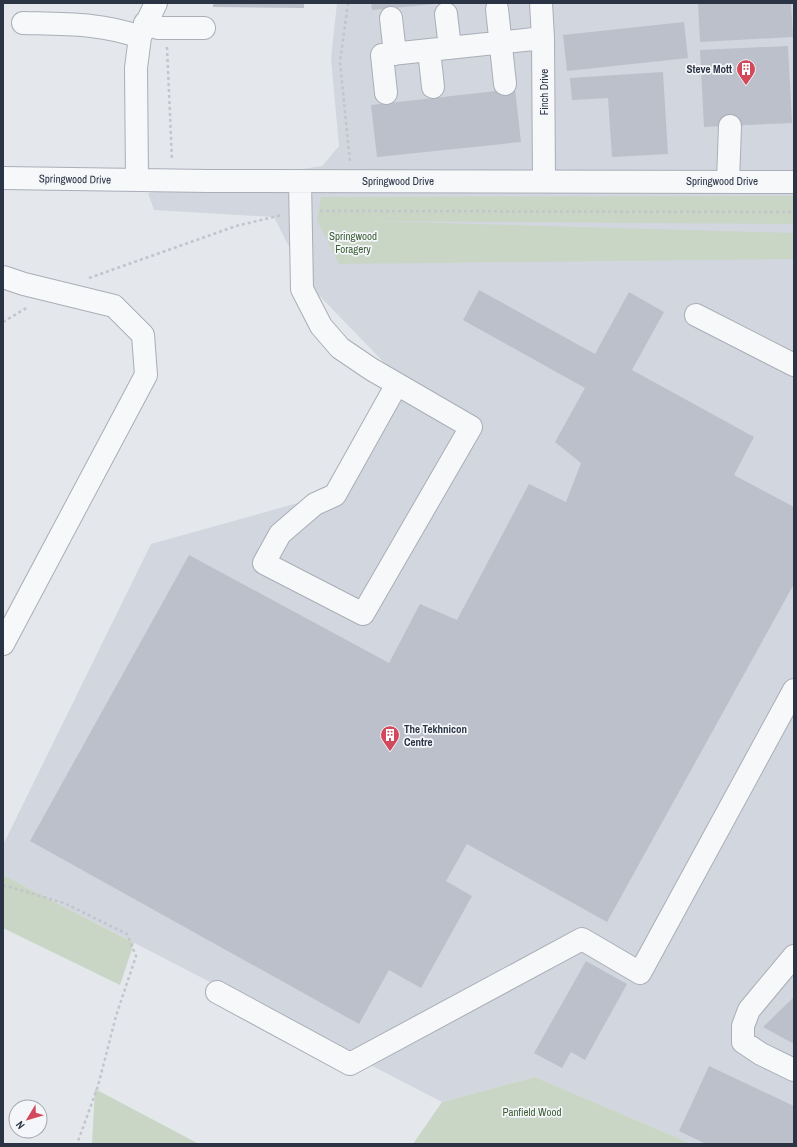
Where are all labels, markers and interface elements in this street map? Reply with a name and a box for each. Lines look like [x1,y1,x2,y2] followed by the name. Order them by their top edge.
[735,58,757,86] building icon: Steve Mott
[686,62,732,76] place label: Steve Mott
[537,69,551,115] street label: Finch Drive
[39,171,111,187] street label: Springwood Drive
[362,174,434,188] street label: Springwood Drive
[686,174,758,188] street label: Springwood Drive
[329,229,377,256] park label: Springwood Foragery
[404,722,467,749] place label: The Tekhnicon Centre
[379,724,401,752] building icon: The Tekhnicon Centre
[8,1099,48,1139] north arrow
[502,1105,562,1119] park label: Panfield Wood
[13,1118,28,1132] text: N

